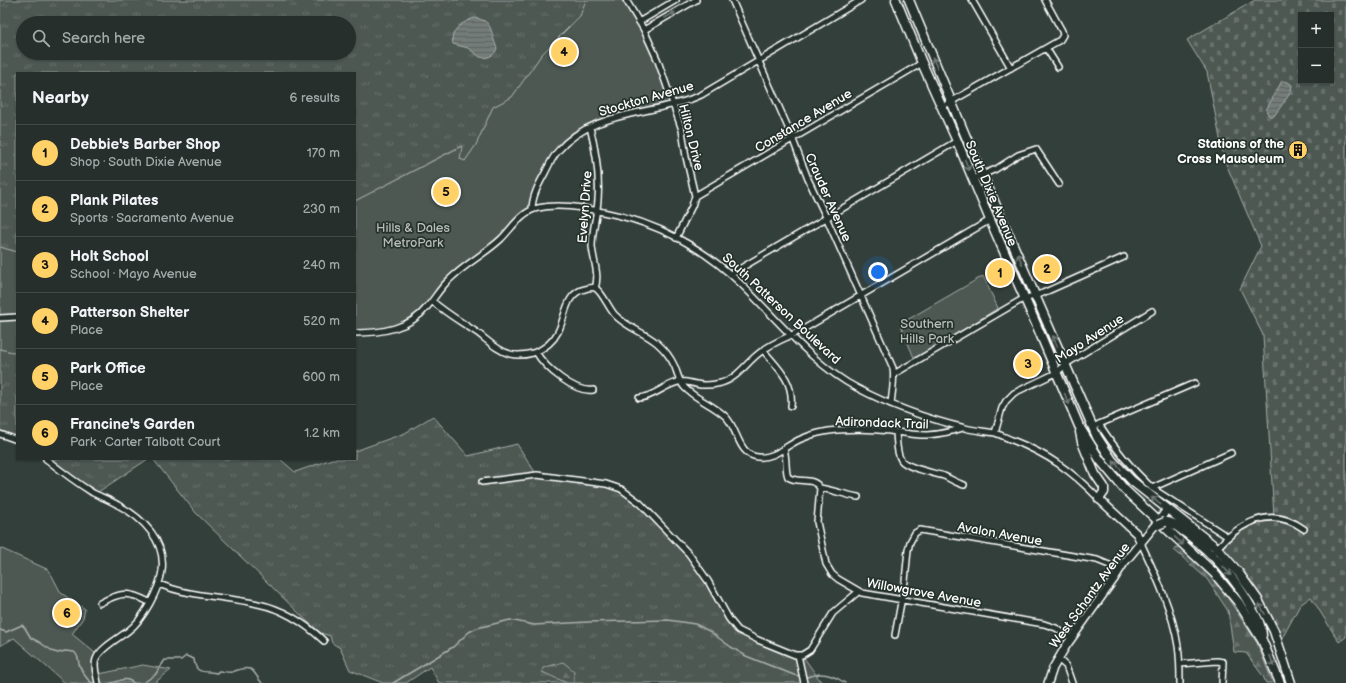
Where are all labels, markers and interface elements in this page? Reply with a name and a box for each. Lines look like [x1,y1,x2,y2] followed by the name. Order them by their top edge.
[664,11,676,19] one-way arrow
[1298,12,1334,84] map controls
[1298,12,1334,48] button: +
[16,16,356,60] search box
[30,27,52,49] icon: search
[62,29,145,48] text: Search here
[551,37,577,67] pin: 4
[1298,48,1334,84] button: −
[931,57,938,69] one-way arrow
[597,78,696,120] street label: Stockton Avenue
[752,85,855,156] street label: Constance Avenue
[32,88,89,108] text: Nearby
[290,90,340,106] text: 6 results
[675,102,707,172] street label: Hilton Drive
[70,135,220,154] text: Debbie's Barber Shop
[1177,136,1285,167] place label: Stations of the Cross Mausoleum
[962,138,1021,249] street label: South Dixie Avenue
[1287,139,1309,161] building icon: Stations of the Cross Mausoleum
[42,145,48,161] text: 1
[307,145,340,161] text: 170 m
[801,151,855,244] street label: Crauder Avenue
[70,154,222,170] text: Shop · South Dixie Avenue
[964,158,971,170] one-way arrow
[574,170,596,244] street label: Evelyn Drive
[433,177,459,207] pin: 5
[70,191,158,210] text: Plank Pilates
[41,201,49,217] text: 2
[303,201,340,217] text: 230 m
[70,210,234,226] text: Sports · Sacramento Avenue
[376,220,451,251] park label: Hills & Dales MetroPark
[70,247,149,266] text: Holt School
[719,250,844,368] street label: South Patterson Boulevard
[1016,254,1023,266] one-way arrow
[1034,254,1060,284] pin: 2
[41,257,49,273] text: 3
[303,257,340,273] text: 240 m
[987,258,1013,288] pin: 1
[868,262,888,282] your location
[70,266,197,282] text: School · Mayo Avenue
[70,303,189,322] text: Patterson Shelter
[1052,311,1127,367] street label: Mayo Avenue
[41,313,49,329] text: 4
[303,313,340,329] text: 520 m
[900,316,955,347] park label: Southern Hills Park
[70,322,103,338] text: Place
[1051,336,1058,348] one-way arrow
[1015,349,1041,379] pin: 3
[70,359,146,378] text: Park Office
[41,369,49,385] text: 5
[303,369,340,385] text: 600 m
[70,378,103,394] text: Place
[1064,393,1072,405] one-way arrow
[835,413,929,433] street label: Adirondack Trail
[70,415,195,434] text: Francine's Garden
[41,425,49,441] text: 6
[304,425,340,441] text: 1.2 km
[70,434,220,450] text: Park · Carter Talbott Court
[1112,460,1121,471] one-way arrow
[1150,496,1161,505] one-way arrow
[956,519,1044,549] street label: Avalon Avenue
[1174,536,1184,545] one-way arrow
[1046,539,1134,651] street label: West Schantz Avenue
[1222,566,1231,577] one-way arrow
[865,575,983,611] street label: Willowgrove Avenue
[54,598,80,628] pin: 6
[1258,603,1266,615] one-way arrow
[1268,655,1276,667] one-way arrow

